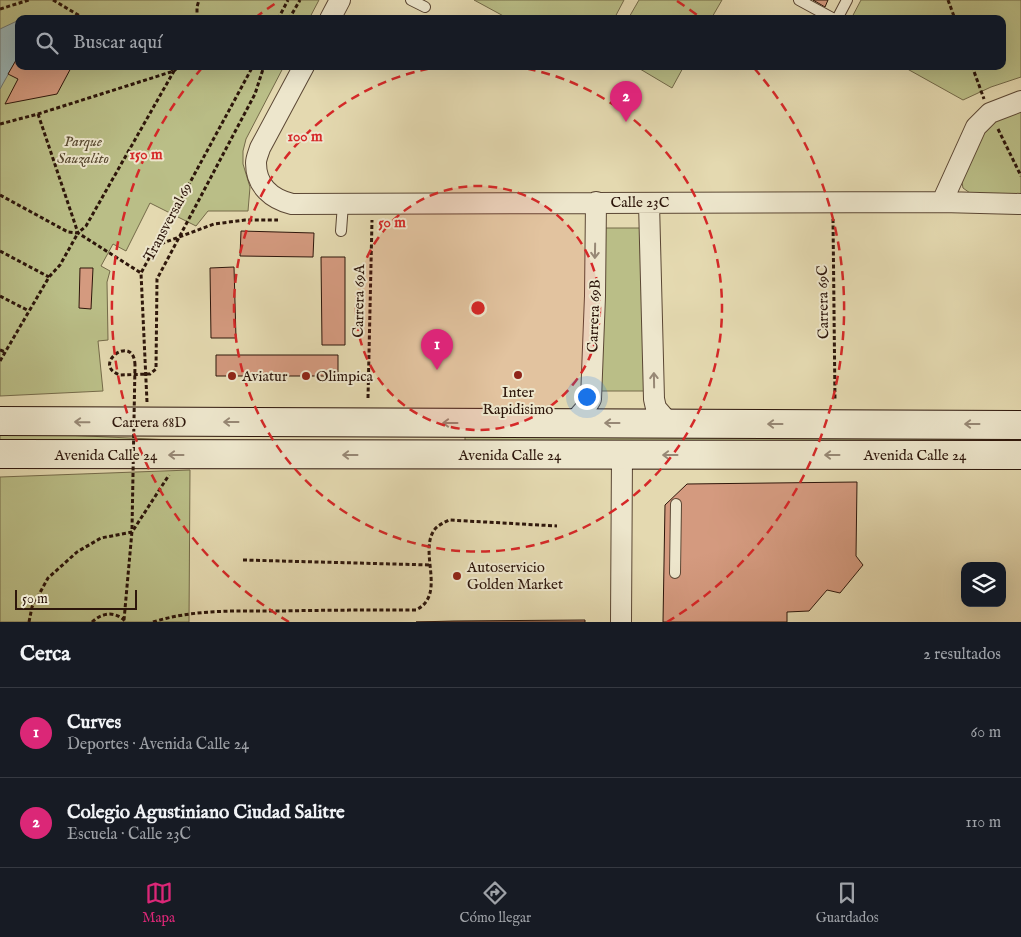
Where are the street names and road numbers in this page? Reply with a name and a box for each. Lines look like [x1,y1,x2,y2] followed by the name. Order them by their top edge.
[139,180,197,264] street label: Transversal 69
[611,193,670,212] street label: Calle 23C
[349,263,369,338] street label: Carrera 69A
[813,265,833,339] street label: Carrera 69C
[583,279,605,353] street label: Carrera 69B
[112,413,186,432] street label: Carrera 68D
[54,446,158,465] street label: Avenida Calle 24
[458,446,562,465] street label: Avenida Calle 24
[863,446,967,465] street label: Avenida Calle 24

